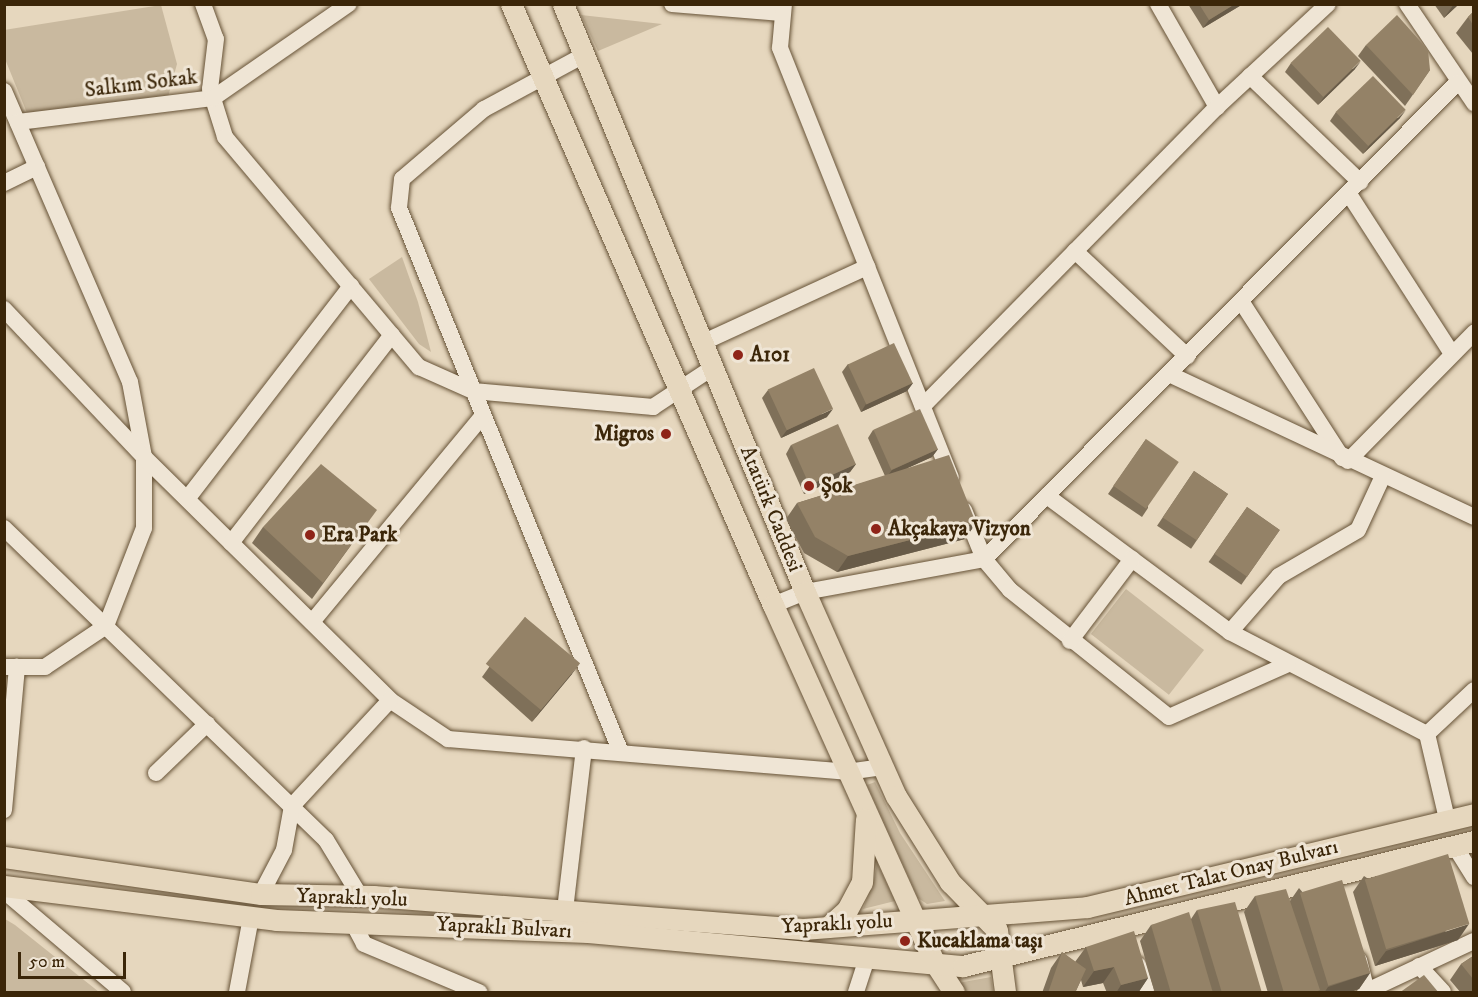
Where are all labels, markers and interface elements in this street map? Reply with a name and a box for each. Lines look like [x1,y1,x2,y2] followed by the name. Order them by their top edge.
[83,65,199,103] street label: Salkım Sokak
[750,342,790,368] place label: A101
[731,348,745,362] marker: A101
[594,421,654,447] place label: Migros
[659,427,673,441] marker: Migros
[734,442,808,576] street label: Atatürk Caddesi
[821,473,853,499] place label: Şok
[802,479,816,493] marker: Şok
[888,516,1031,542] place label: Akçakaya Vizyon
[322,522,397,548] place label: Era Park
[869,522,883,536] marker: Akçakaya Vizyon
[303,528,317,542] marker: Era Park
[1121,834,1341,912] street label: Ahmet Talat Onay Bulvarı
[296,883,408,913] street label: Yapraklı yolu
[781,909,893,939] street label: Yapraklı yolu
[436,912,572,944] street label: Yapraklı Bulvarı
[917,928,1043,954] place label: Kucaklama taşı
[898,934,912,948] marker: Kucaklama taşı
[21,940,129,978] scale bar
[29,951,65,973] text: 50 m

